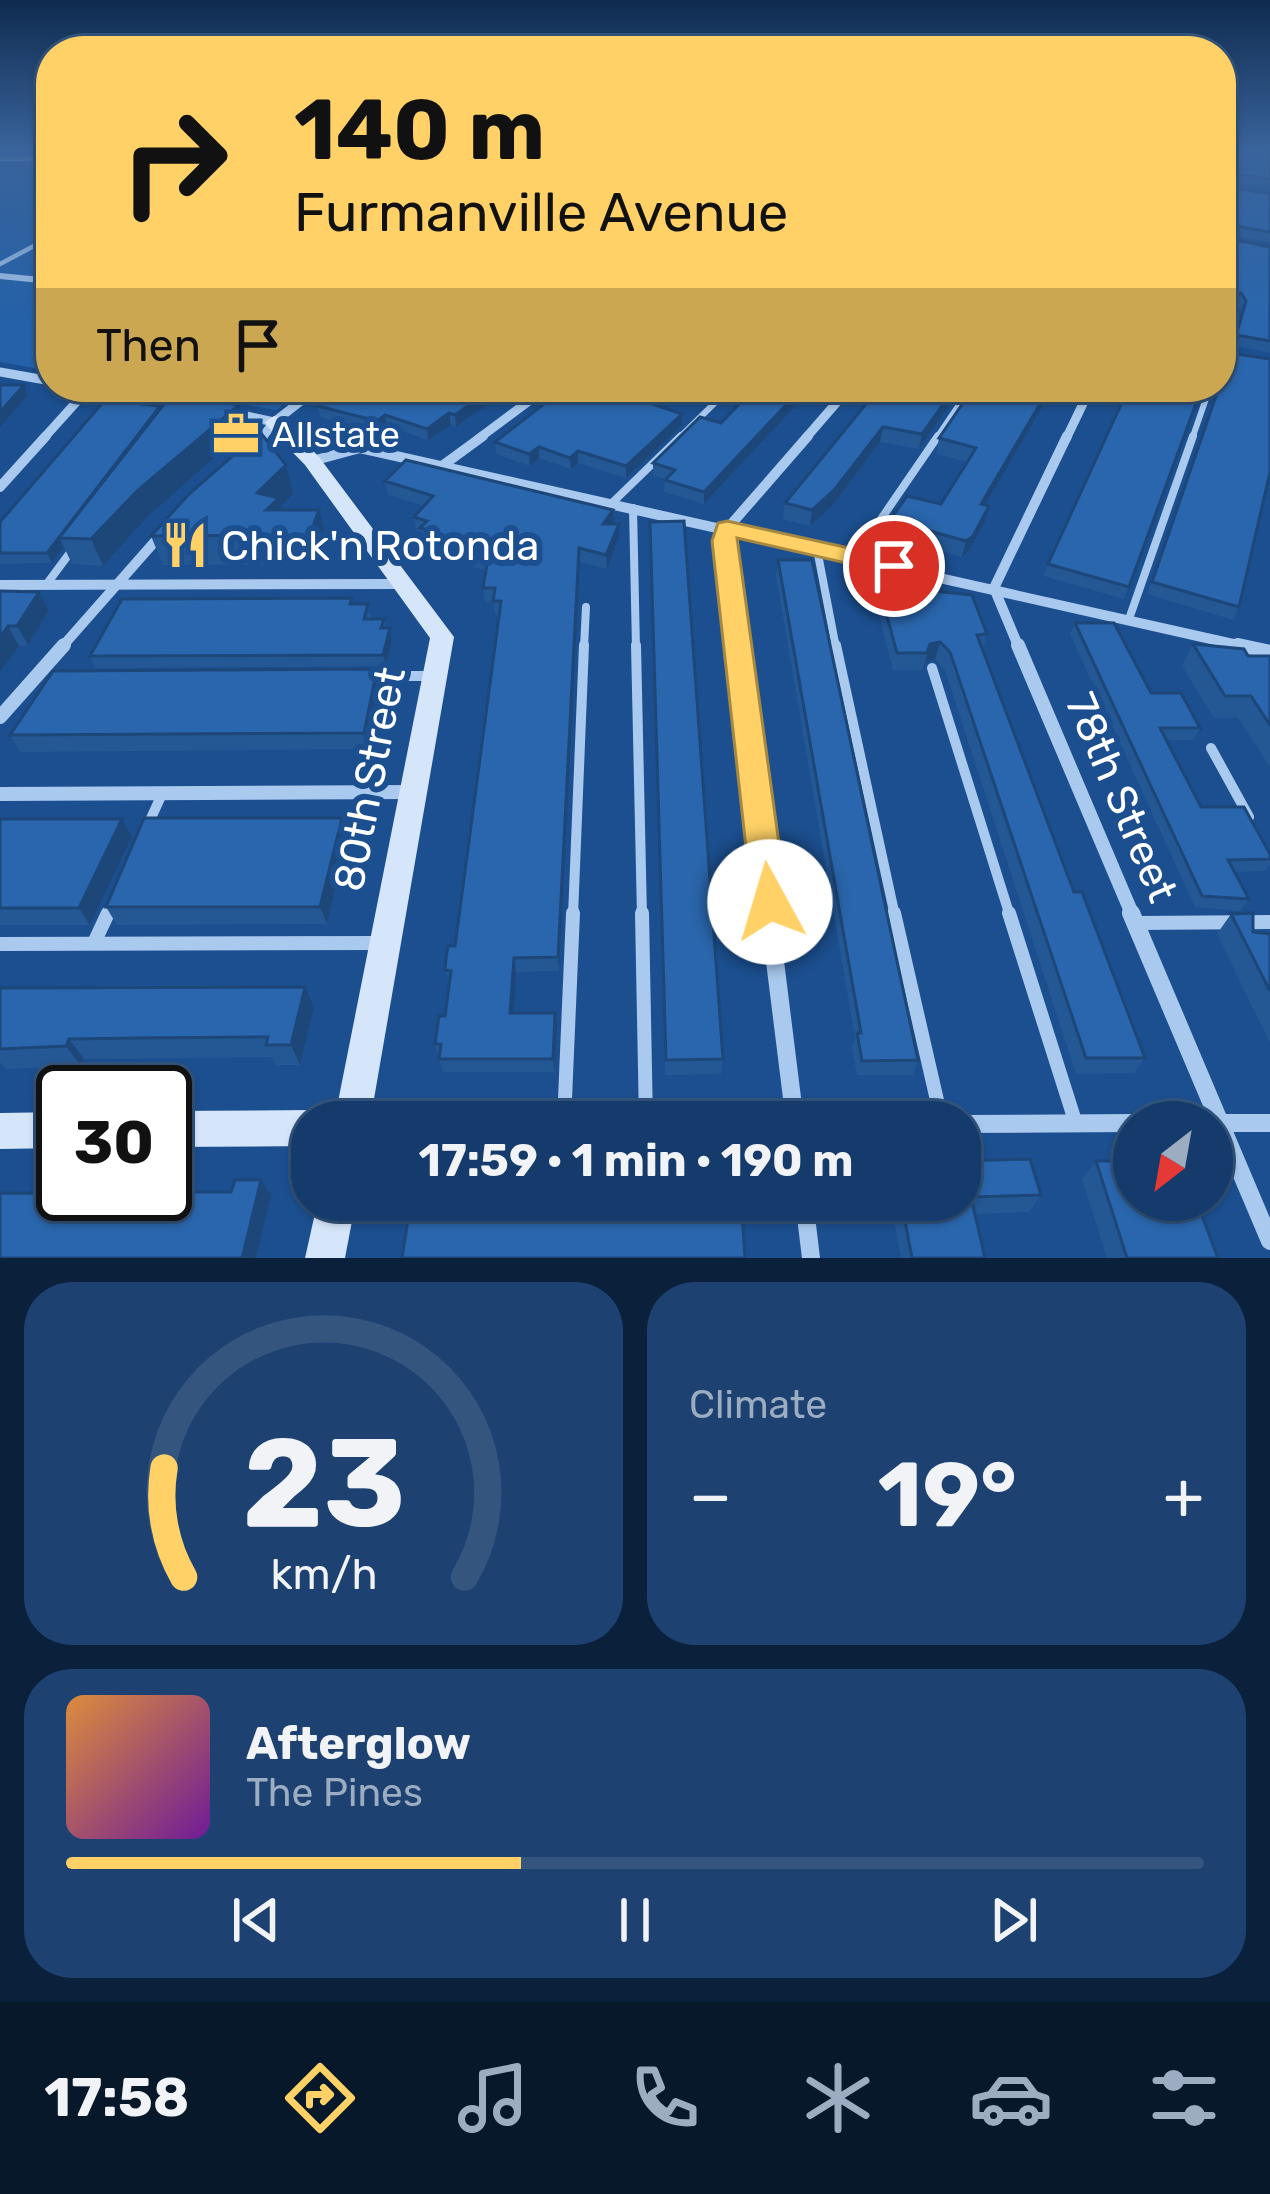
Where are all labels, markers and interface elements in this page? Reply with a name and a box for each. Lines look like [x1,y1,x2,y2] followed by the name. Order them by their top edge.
[294,80,545,180] text: 140 m
[96,84,252,240] icon: right
[294,181,788,245] text: Furmanville Avenue
[225,312,291,378] icon: arrive
[96,319,201,372] text: Then
[211,409,261,459] office icon: Allstate
[272,413,400,456] place label: Allstate
[843,515,945,617] pin
[160,520,210,570] restaurant icon: Chick'n Rotonda
[221,521,539,571] place label: Chick'n Rotonda
[861,533,927,599] icon: arrive
[324,663,416,895] street label: 80th Street
[1055,685,1187,909] street label: 78th Street
[707,839,833,965] position arrow
[36,1065,192,1221] speed limit sign: 30
[1113,1101,1233,1221] north arrow
[1113,1101,1233,1221] map controls
[419,1134,853,1187] text: 17:59 · 1 min · 190 m
[689,1382,827,1428] text: Climate
[242,1409,405,1557] text: 23
[878,1442,1017,1549] text: 19°
[689,1456,732,1535] text: −
[1163,1456,1204,1535] text: +
[270,1548,377,1599] text: km/h
[246,1717,471,1770] text: Afterglow
[246,1770,423,1816] text: The Pines
[223,1887,289,1953] icon: previous
[602,1887,668,1953] icon: pause
[981,1887,1047,1953] icon: next
[278,2056,362,2140] icon: directions
[451,2056,535,2140] icon: music
[623,2056,707,2140] icon: phone
[796,2056,880,2140] icon: climate
[969,2056,1053,2140] icon: car
[1142,2056,1226,2140] icon: filters
[44,2066,189,2130] text: 17:58

